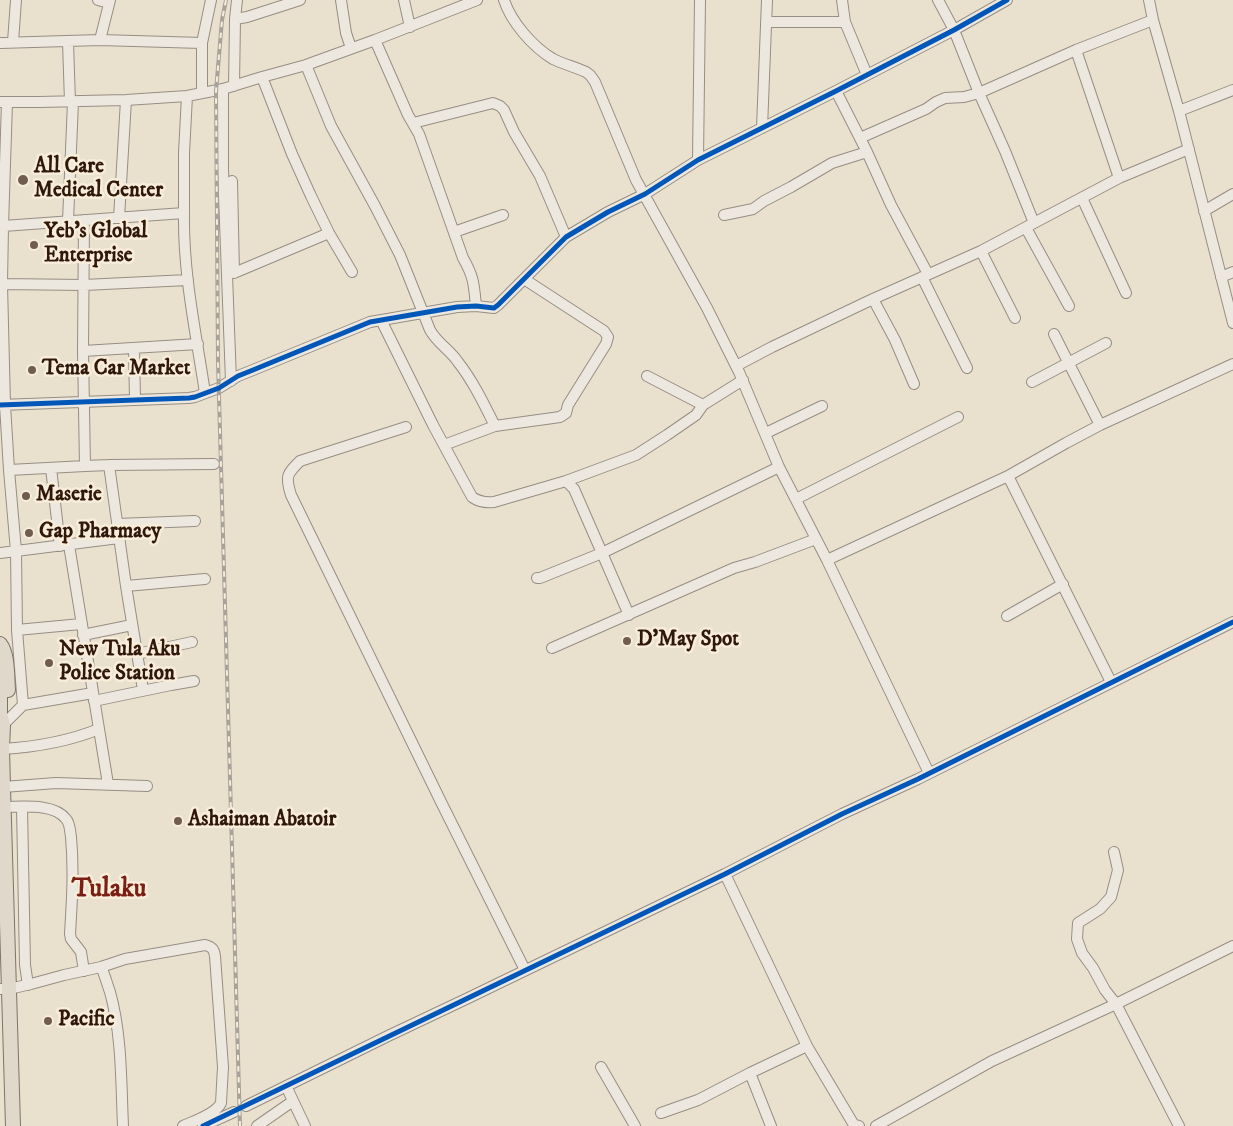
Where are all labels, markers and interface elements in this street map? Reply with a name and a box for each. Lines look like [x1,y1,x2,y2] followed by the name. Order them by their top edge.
[34,155,163,205] place label: All Care Medical Center
[16,173,30,187] marker: All Care Medical Center
[44,220,147,270] place label: Yeb's Global Enterprise
[28,239,40,251] marker: Yeb's Global Enterprise
[42,357,190,383] place label: Tema Car Market
[26,364,38,376] marker: Tema Car Market
[36,483,102,509] place label: Maserie
[20,490,32,502] marker: Maserie
[39,520,161,546] place label: Gap Pharmacy
[23,527,35,539] marker: Gap Pharmacy
[637,628,739,654] place label: D'May Spot
[621,635,633,647] marker: D'May Spot
[59,638,180,688] place label: New Tula Aku Police Station
[43,657,55,669] marker: New Tula Aku Police Station
[188,808,336,834] place label: Ashaiman Abatoir
[172,815,184,827] marker: Ashaiman Abatoir
[72,875,146,907] district label: Tulaku
[58,1008,114,1034] place label: Pacific
[42,1015,54,1027] marker: Pacific

